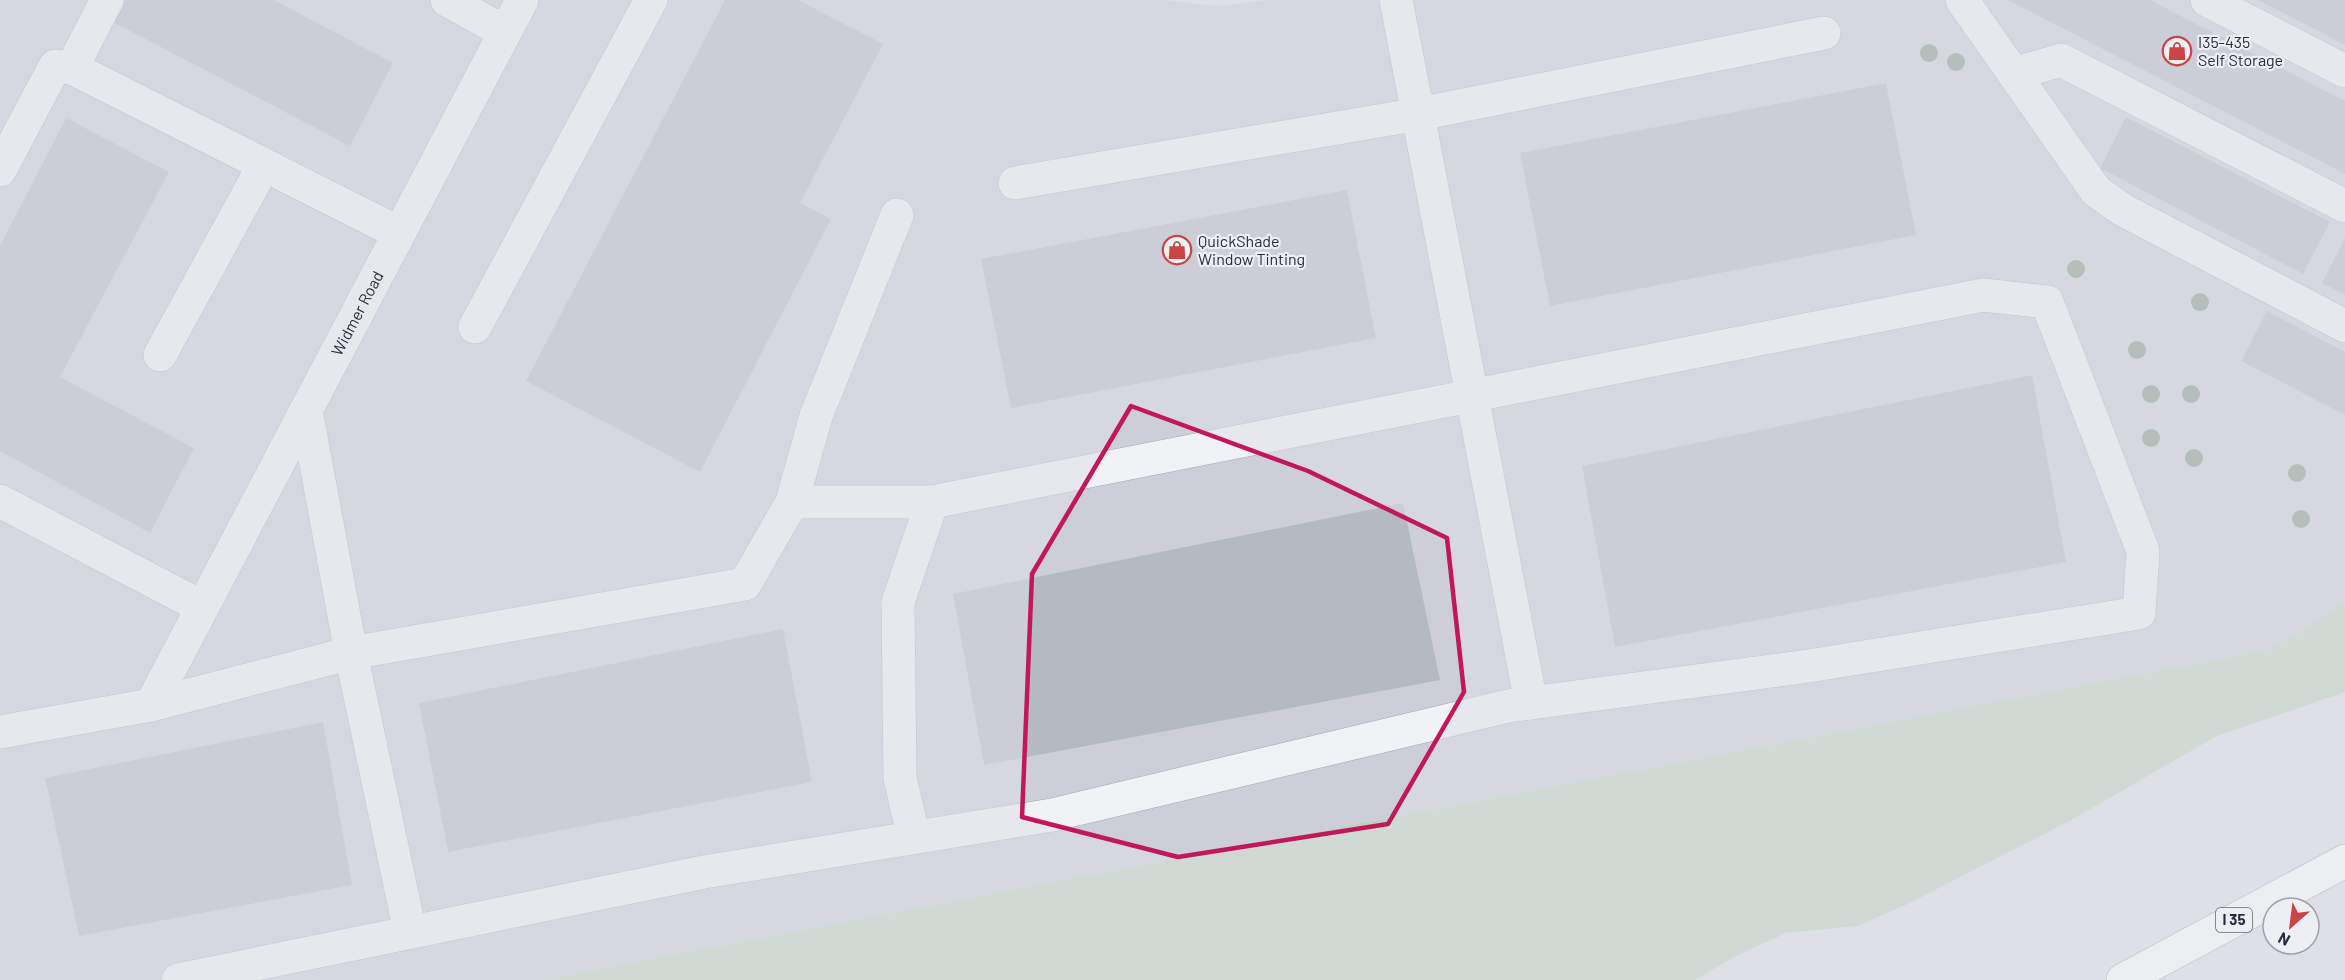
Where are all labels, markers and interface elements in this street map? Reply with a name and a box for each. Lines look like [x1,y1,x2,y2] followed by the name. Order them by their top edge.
[2198,32,2283,69] place label: I35-435 Self Storage
[2161,35,2193,67] shop icon: I35-435 Self Storage
[1198,231,1305,268] place label: QuickShade Window Tinting
[1161,234,1193,266] shop icon: QuickShade Window Tinting
[327,268,387,359] street label: Widmer Road
[2261,896,2321,956] north arrow
[2216,908,2252,932] road number: I 35
[2275,929,2293,951] text: N

